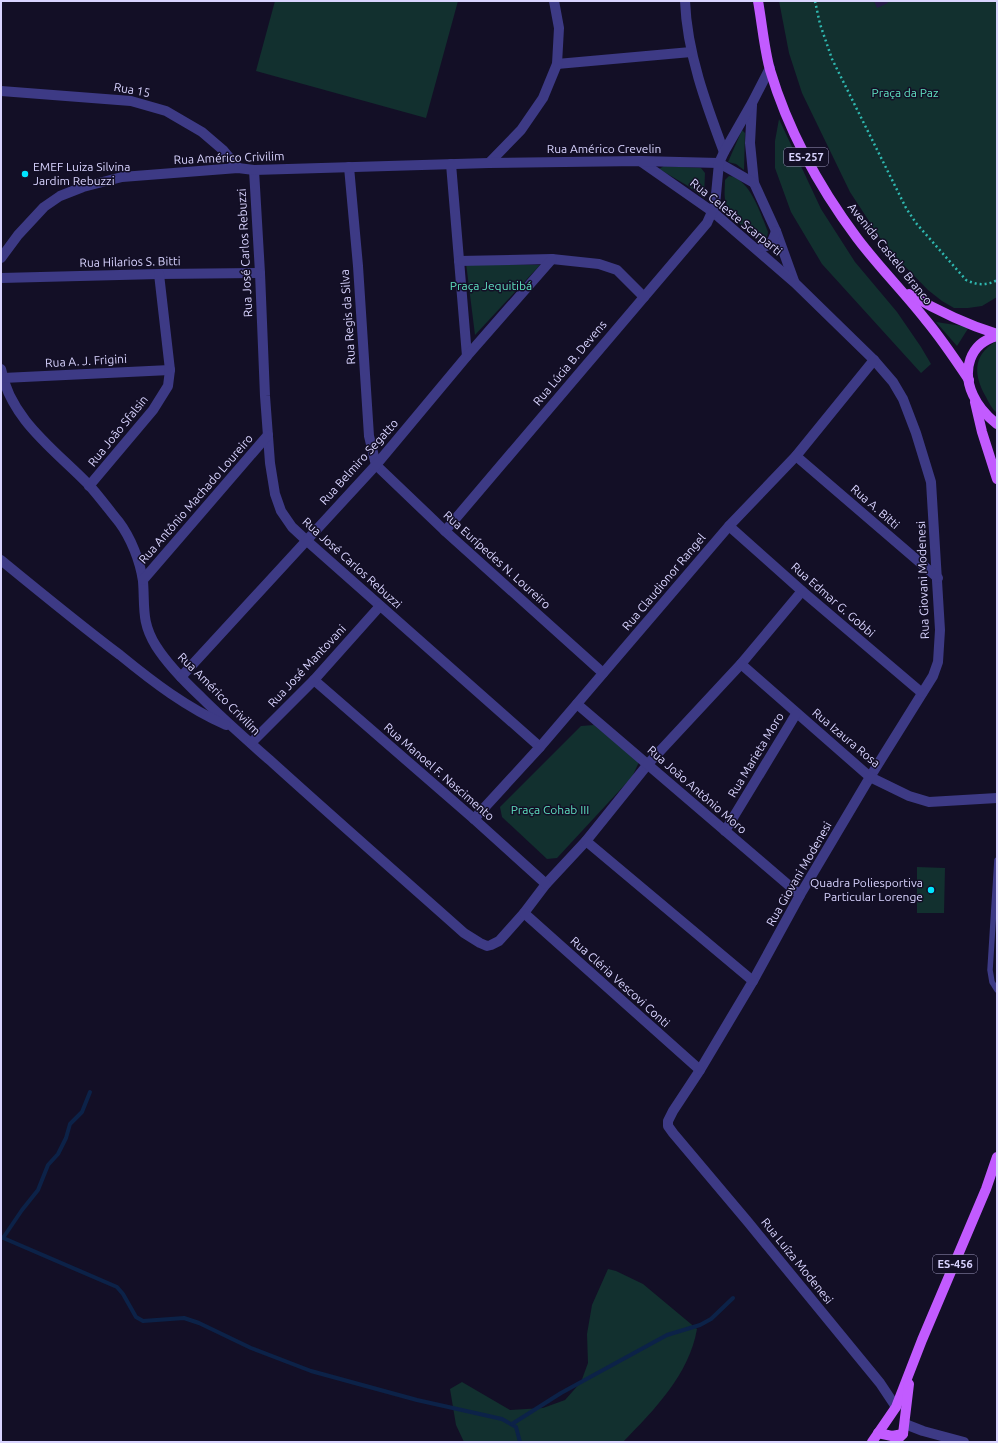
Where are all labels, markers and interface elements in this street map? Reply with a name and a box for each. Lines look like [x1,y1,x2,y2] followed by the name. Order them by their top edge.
[113,80,151,99] street label: Rua 15
[871,86,939,99] park label: Praça da Paz
[547,142,661,155] street label: Rua Américo Crevelin
[784,148,828,166] road number: ES-257
[173,149,285,166] street label: Rua Américo Crivilim
[33,160,130,187] place label: EMEF Luiza Silvina Jardim Rebuzzi
[20,169,30,179] marker: EMEF Luiza Silvina Jardim Rebuzzi
[688,176,785,258] street label: Rua Celeste Scarparti
[235,188,254,318] street label: Rua José Carlos Rebuzzi
[846,200,935,307] street label: Avenida Castelo Branco
[79,254,181,269] street label: Rua Hilarios S. Bitti
[338,269,357,365] street label: Rua Regis da Silva
[450,279,532,292] park label: Praça Jequitibá
[530,318,609,408] street label: Rua Lúcia B. Devens
[45,352,127,369] street label: Rua A. J. Frigini
[85,393,150,469] street label: Rua João Sfalsin
[317,416,400,507] street label: Rua Belmiro Segatto
[136,431,255,566] street label: Rua Antônio Machado Loureiro
[848,482,902,531] street label: Rua A. Bitti
[441,508,553,611] street label: Rua Eurípedes N. Loureiro
[300,515,405,611] street label: Rua José Carlos Rebuzzi
[914,521,931,639] street label: Rua Giovani Modenesi
[619,531,708,633] street label: Rua Claudionor Rangel
[789,560,878,640] street label: Rua Edmar G. Gobbi
[265,622,348,709] street label: Rua José Mantovani
[176,650,263,737] street label: Rua Américo Crivilim
[810,706,883,770] street label: Rua Izaura Rosa
[725,710,786,799] street label: Rua Marieta Moro
[382,720,497,823] street label: Rua Manoel F. Nascimento
[645,743,750,836] street label: Rua João Antônio Moro
[511,803,589,816] park label: Praça Cohab III
[763,819,834,928] street label: Rua Giovani Modenesi
[810,876,923,903] place label: Quadra Poliesportiva Particular Lorenge
[926,885,936,895] marker: Quadra Poliesportiva Particular Lorenge
[568,934,673,1030] street label: Rua Cléria Vescovi Conti
[759,1215,836,1306] street label: Rua Luíza Modenesi
[933,1255,977,1273] road number: ES-456

